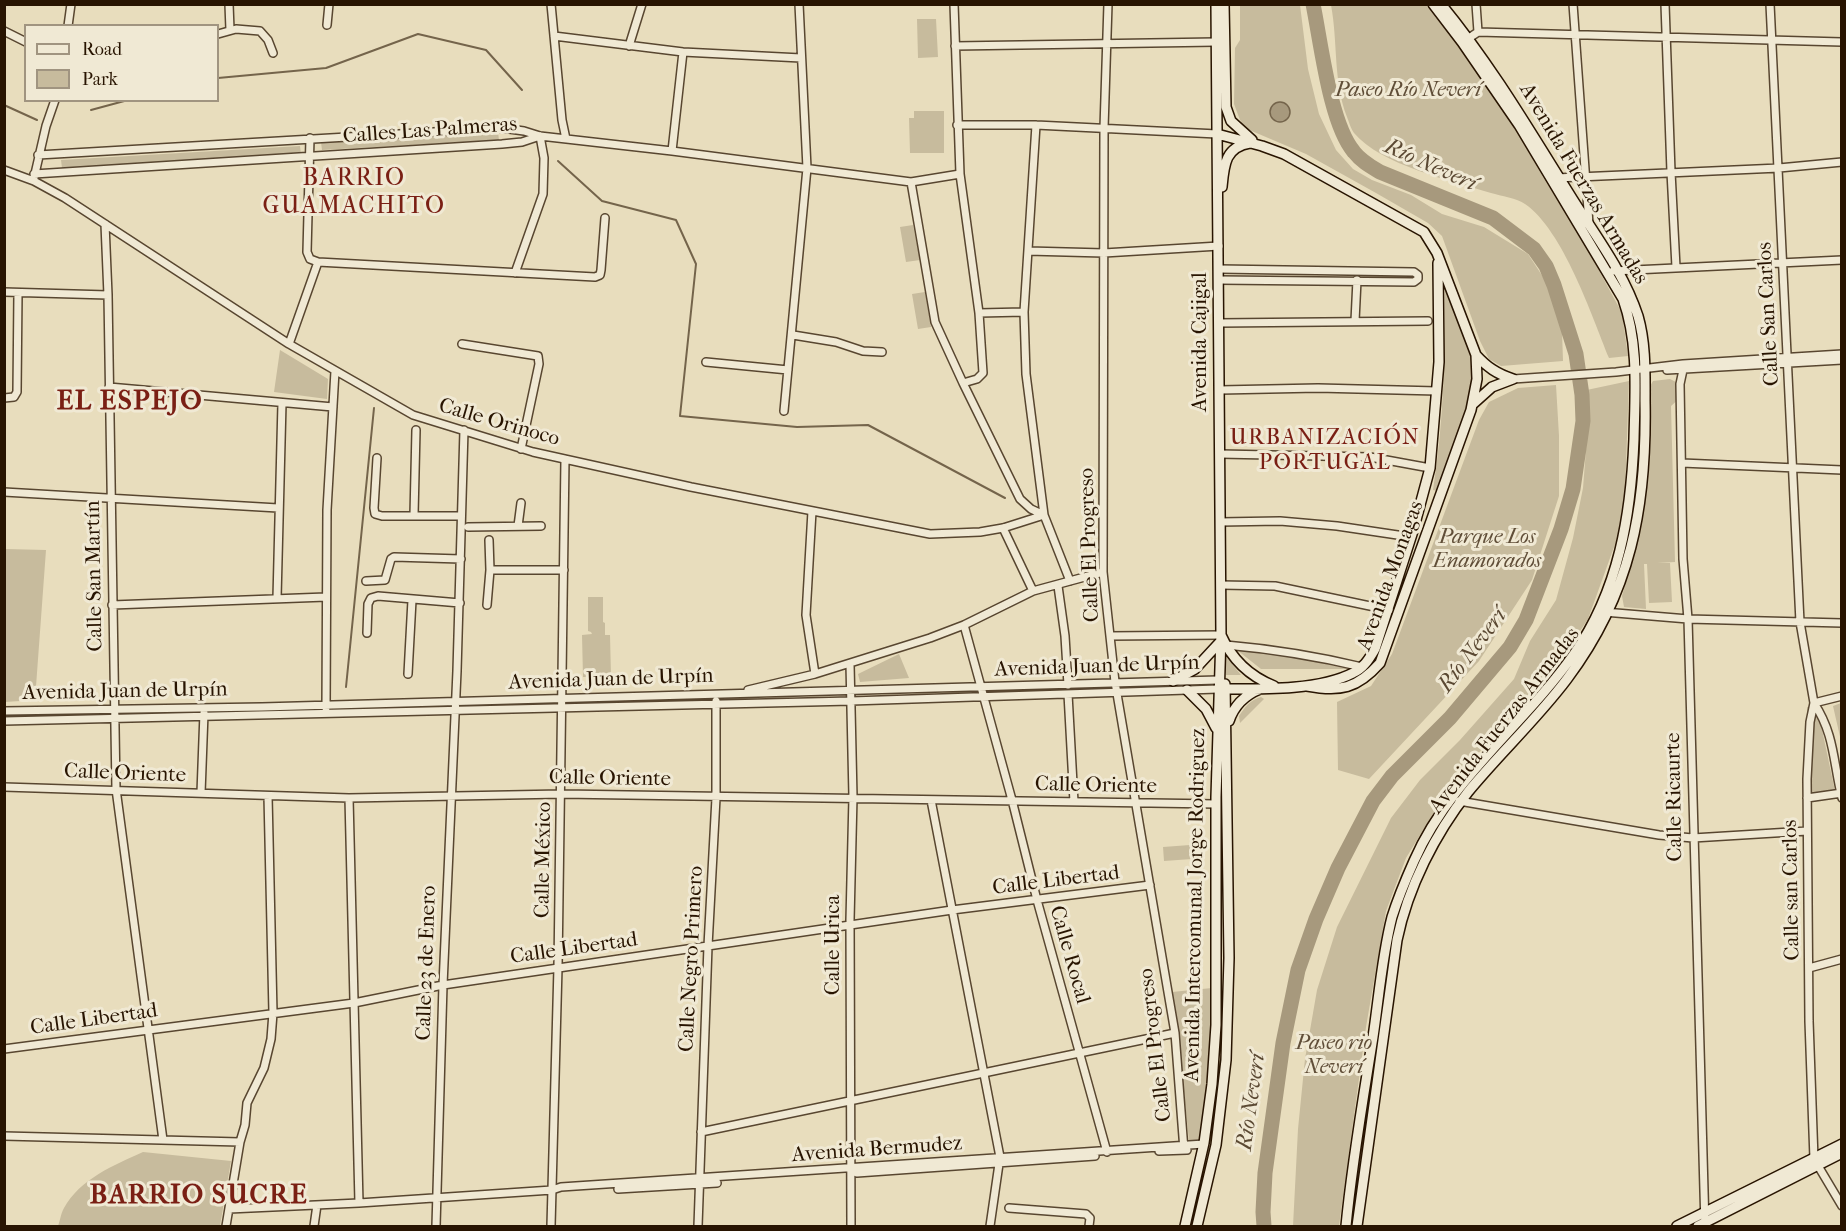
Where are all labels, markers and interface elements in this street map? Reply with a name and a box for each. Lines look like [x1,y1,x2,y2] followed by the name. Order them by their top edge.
[24,24,219,102] legend
[82,39,122,60] text: Road
[82,69,118,90] text: Park
[1335,78,1481,104] park label: Paseo Río Neverí
[1513,79,1653,289] street label: Avenida Fuerzas Armadas
[342,112,518,150] street label: Calles Las Palmeras
[1380,134,1480,198] water label: Río Neverí
[263,165,445,221] district label: BARRIO GUAMACHITO
[1753,241,1785,387] street label: Calle San Carlos
[1188,272,1214,412] street label: Avenida Cajigal
[57,386,203,418] district label: EL ESPEJO
[436,394,562,452] street label: Calle Orinoco
[1230,426,1420,478] district label: URBANIZACIÓN PORTUGAL
[1075,467,1105,623] street label: Calle El Progreso
[1352,498,1430,654] street label: Avenida Monagas
[81,500,109,652] street label: Calle San Martín
[1433,525,1541,575] park label: Parque Los Enamorados
[1433,604,1513,698] water label: Río Neverí
[1424,623,1586,819] street label: Avenida Fuerzas Armadas
[994,651,1200,683] street label: Avenida Juan de Urpín
[508,664,714,696] street label: Avenida Juan de Urpín
[22,678,228,706] street label: Avenida Juan de Urpín
[1180,728,1212,1082] street label: Avenida Intercomunal Jorge Rodriguez
[1661,732,1689,862] street label: Calle Ricaurte
[64,759,186,789] street label: Calle Oriente
[549,765,671,793] street label: Calle Oriente
[1035,772,1157,800] street label: Calle Oriente
[530,802,558,918] street label: Calle México
[1778,819,1806,961] street label: Calle san Carlos
[991,861,1121,901] street label: Calle Libertad
[675,865,709,1053] street label: Calle Negro Primero
[412,885,442,1041] street label: Calle 23 de Enero
[821,895,847,995] street label: Calle Urica
[1043,903,1095,1007] street label: Calle Rocal
[509,928,639,970] street label: Calle Libertad
[1134,967,1178,1123] street label: Calle El Progreso
[29,999,159,1041] street label: Calle Libertad
[1296,1031,1372,1081] park label: Paseo rio Neverí
[1232,1052,1272,1152] water label: Río Neverí
[791,1131,963,1169] street label: Avenida Bermudez
[90,1180,308,1212] district label: BARRIO SUCRE

